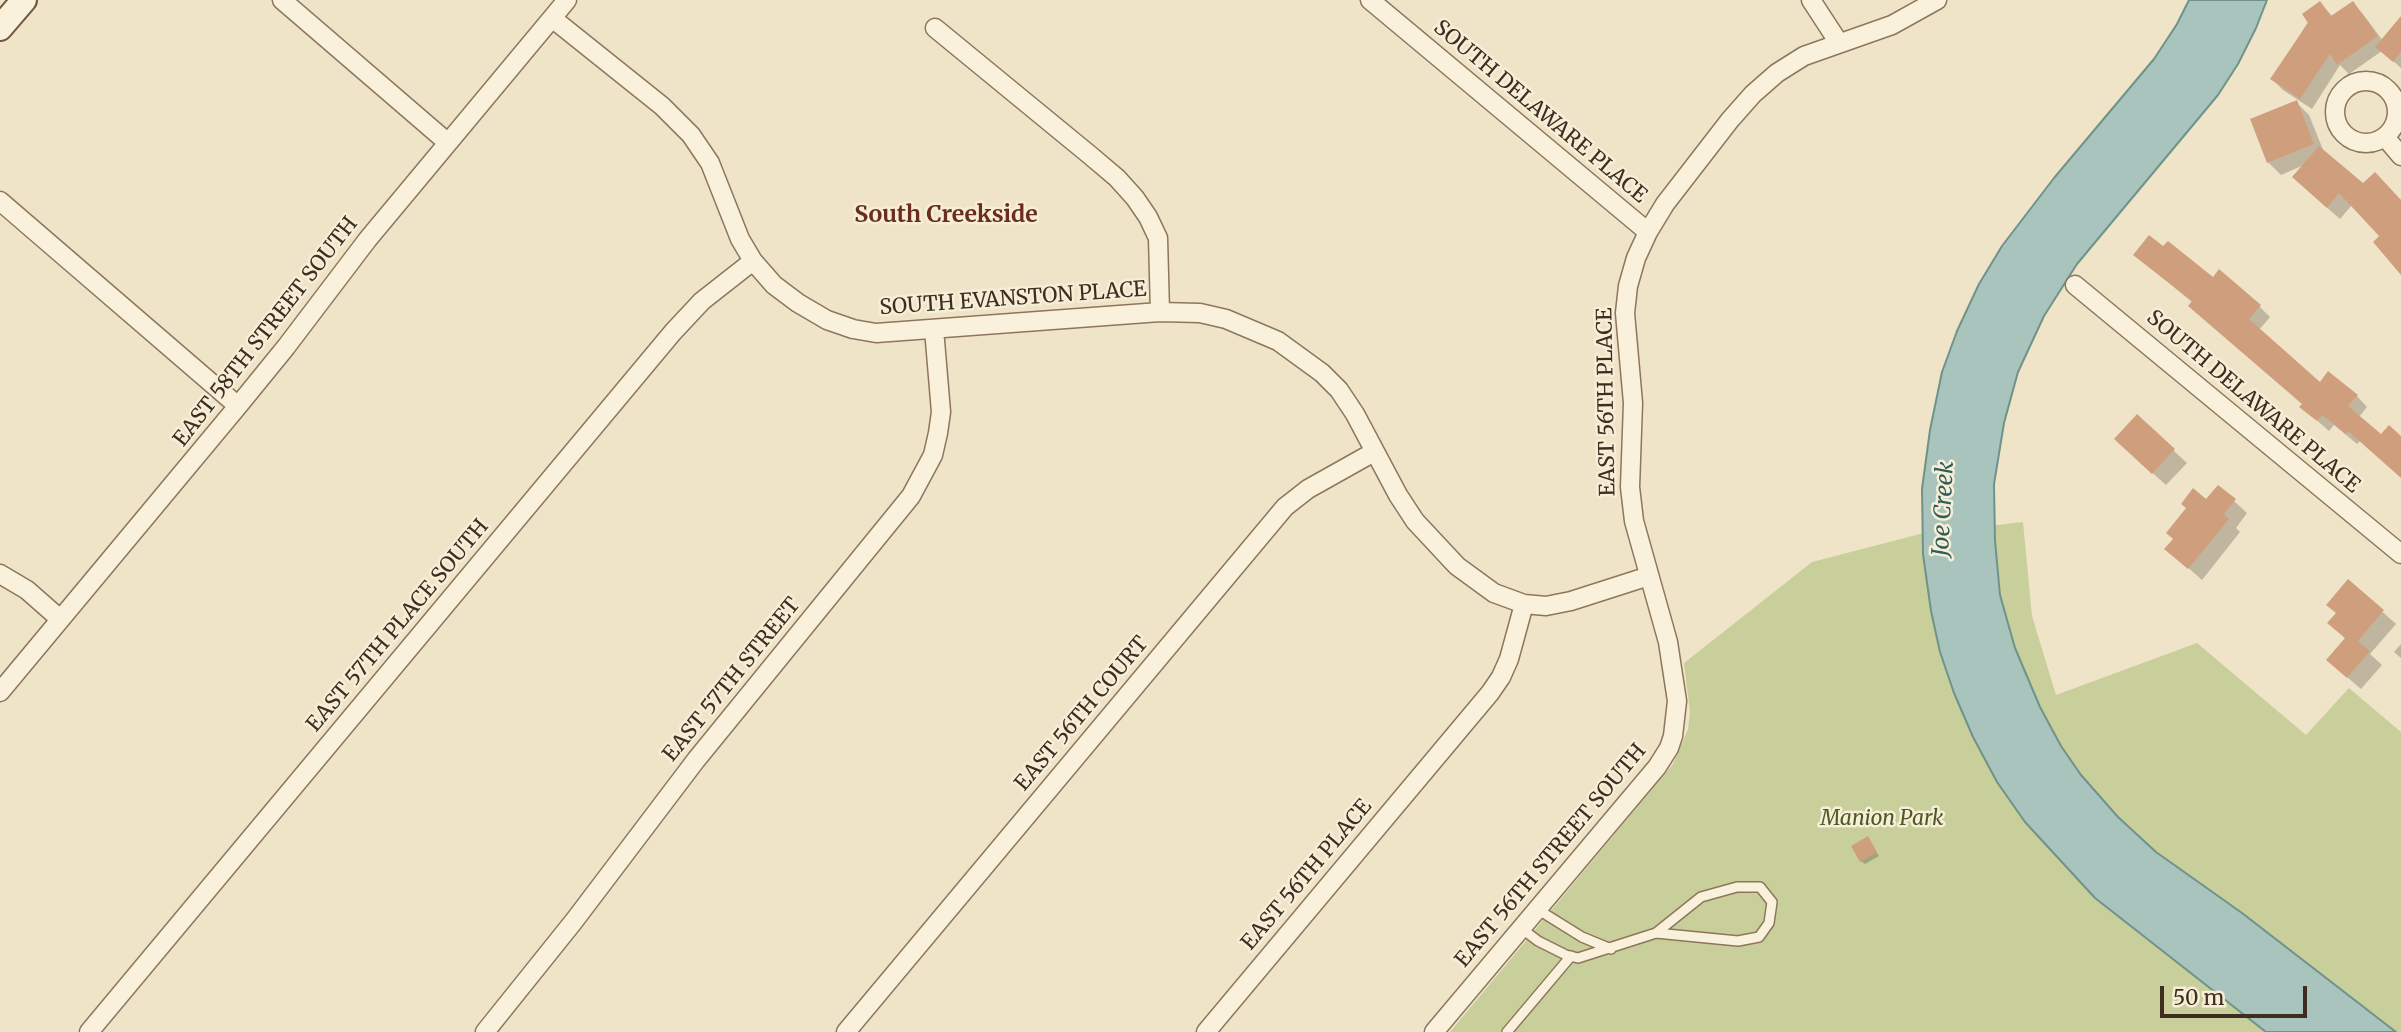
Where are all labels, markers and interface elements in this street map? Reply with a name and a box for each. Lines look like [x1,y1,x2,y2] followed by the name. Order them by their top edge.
[1428,15,1652,209] street label: SOUTH DELAWARE PLACE
[854,201,1038,229] district label: South Creekside
[169,212,363,452] street label: EAST 58TH STREET SOUTH
[879,277,1147,321] street label: SOUTH EVANSTON PLACE
[2141,305,2365,499] street label: SOUTH DELAWARE PLACE
[1593,307,1621,497] street label: EAST 56TH PLACE
[1928,461,1960,557] water label: Joe Creek
[302,515,494,737] street label: EAST 57TH PLACE SOUTH
[658,593,806,767] street label: EAST 57TH STREET
[1010,632,1154,796] street label: EAST 56TH COURT
[1450,739,1652,973] street label: EAST 56TH STREET SOUTH
[1237,795,1377,955] street label: EAST 56TH PLACE
[1820,806,1944,832] park label: Manion Park
[2163,972,2310,1016] scale bar
[2173,984,2224,1011] text: 50 m

